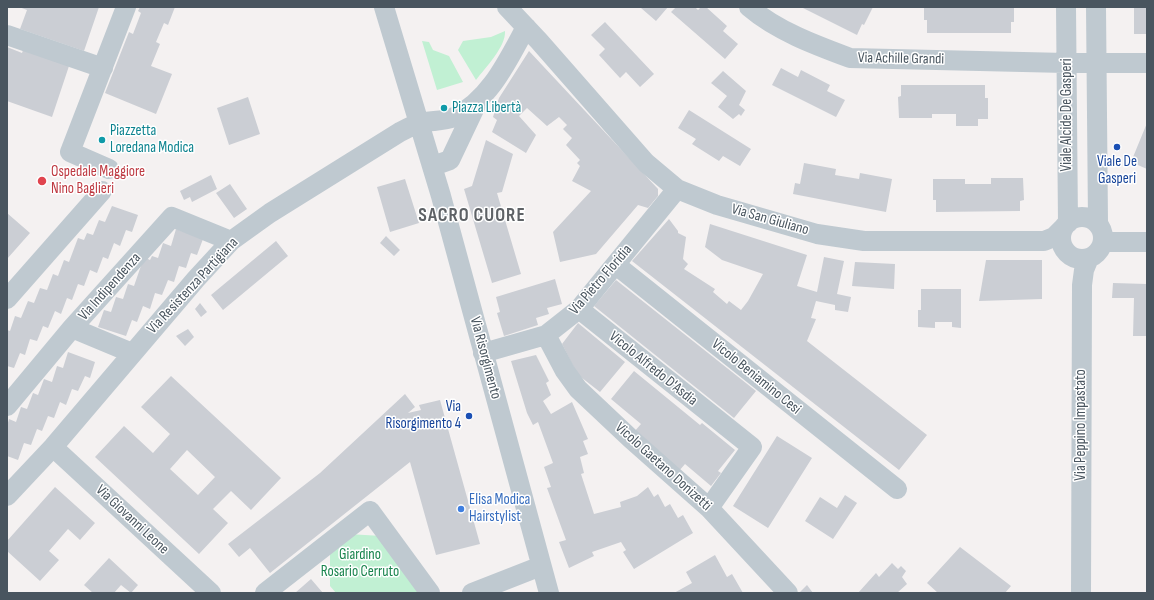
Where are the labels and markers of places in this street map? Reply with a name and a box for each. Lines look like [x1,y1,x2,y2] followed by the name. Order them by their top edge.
[452,99,521,117] place label: Piazza Libertà
[439,103,449,113] marker: Piazza Libertà
[110,122,194,157] place label: Piazzetta Loredana Modica
[97,135,107,145] marker: Piazzetta Loredana Modica
[1112,142,1122,152] marker: Viale De Gasperi
[1097,153,1137,188] place label: Viale De Gasperi
[51,163,145,198] place label: Ospedale Maggiore Nino Baglieri
[36,175,48,187] marker: Ospedale Maggiore Nino Baglieri
[385,398,461,433] place label: Via Risorgimento 4
[464,411,474,421] marker: Via Risorgimento 4
[469,491,530,526] place label: Elisa Modica Hairstylist
[456,504,466,514] marker: Elisa Modica Hairstylist

